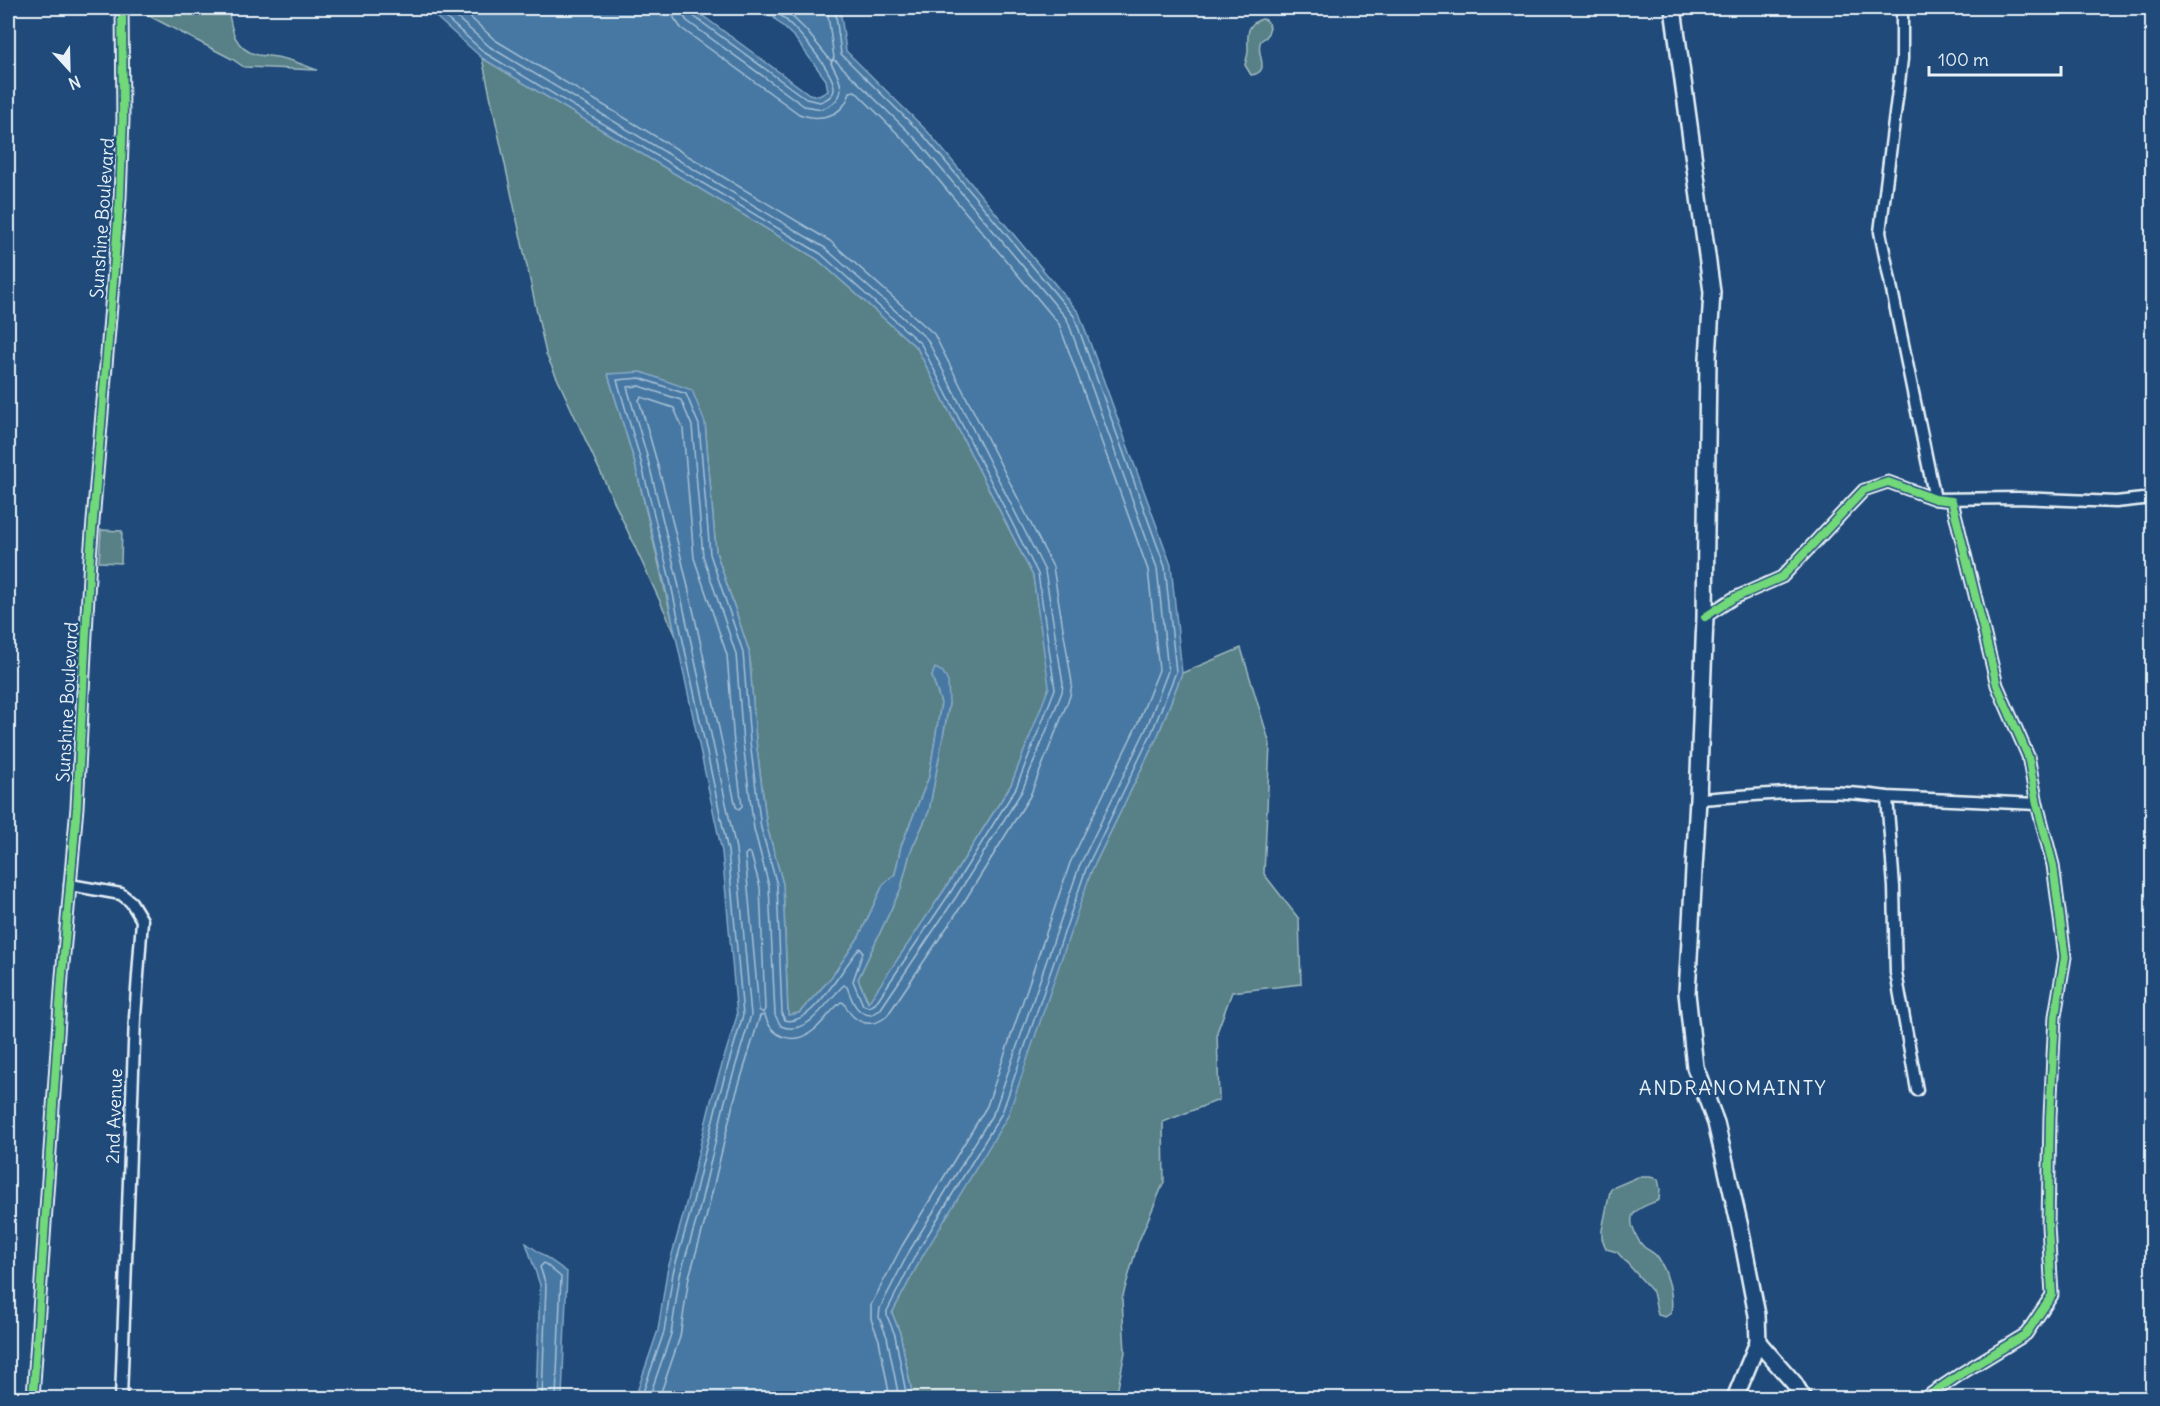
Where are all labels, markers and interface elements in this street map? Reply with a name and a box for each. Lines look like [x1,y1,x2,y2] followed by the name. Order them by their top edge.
[39,39,99,99] north arrow
[1929,39,2061,77] scale bar
[1938,48,1989,71] text: 100 m
[66,72,83,94] text: N
[85,137,119,299] street label: Sunshine Boulevard
[51,621,83,783] street label: Sunshine Boulevard
[101,1068,127,1164] street label: 2nd Avenue
[1639,1075,1827,1100] district label: ANDRANOMAINTY

